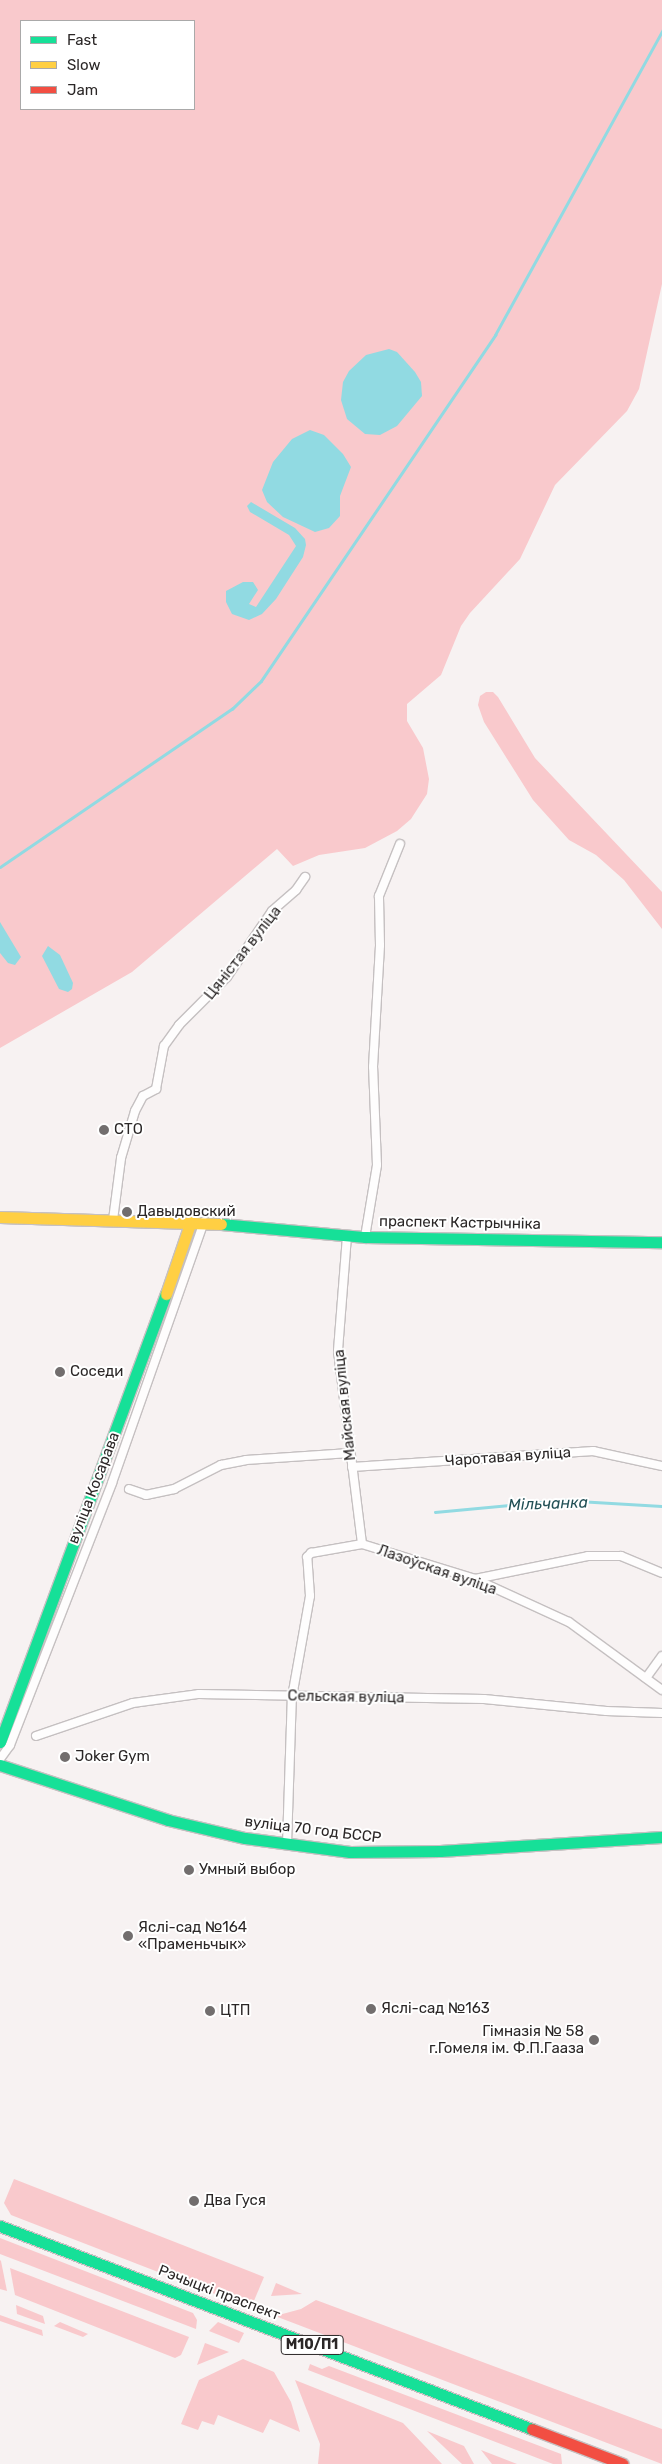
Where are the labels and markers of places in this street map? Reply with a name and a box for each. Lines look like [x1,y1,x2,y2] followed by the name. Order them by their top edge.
[114,1121,143,1139] place label: СТО
[98,1124,110,1136] marker: СТО
[137,1203,236,1221] place label: Давыдовский
[121,1206,133,1218] marker: Давыдовский
[70,1363,123,1381] place label: Соседи
[54,1366,66,1378] marker: Соседи
[75,1748,150,1766] place label: Joker Gym
[59,1751,71,1763] marker: Joker Gym
[199,1861,295,1879] place label: Умный выбор
[183,1864,195,1876] marker: Умный выбор
[138,1918,247,1953] place label: Яслі-сад №164 «Праменьчык»
[122,1930,134,1942] marker: Яслі-сад №164 «Праменьчык»
[381,2000,490,2018] place label: Яслі-сад №163
[220,2002,250,2020] place label: ЦТП
[365,2003,377,2015] marker: Яслі-сад №163
[204,2005,216,2017] marker: ЦТП
[429,2022,584,2057] place label: Гімназія № 58 г.Гомеля ім. Ф.П.Гааза
[588,2034,600,2046] marker: Гімназія № 58 г.Гомеля ім. Ф.П.Гааза
[204,2192,266,2210] place label: Два Гуся
[188,2195,200,2207] marker: Два Гуся

